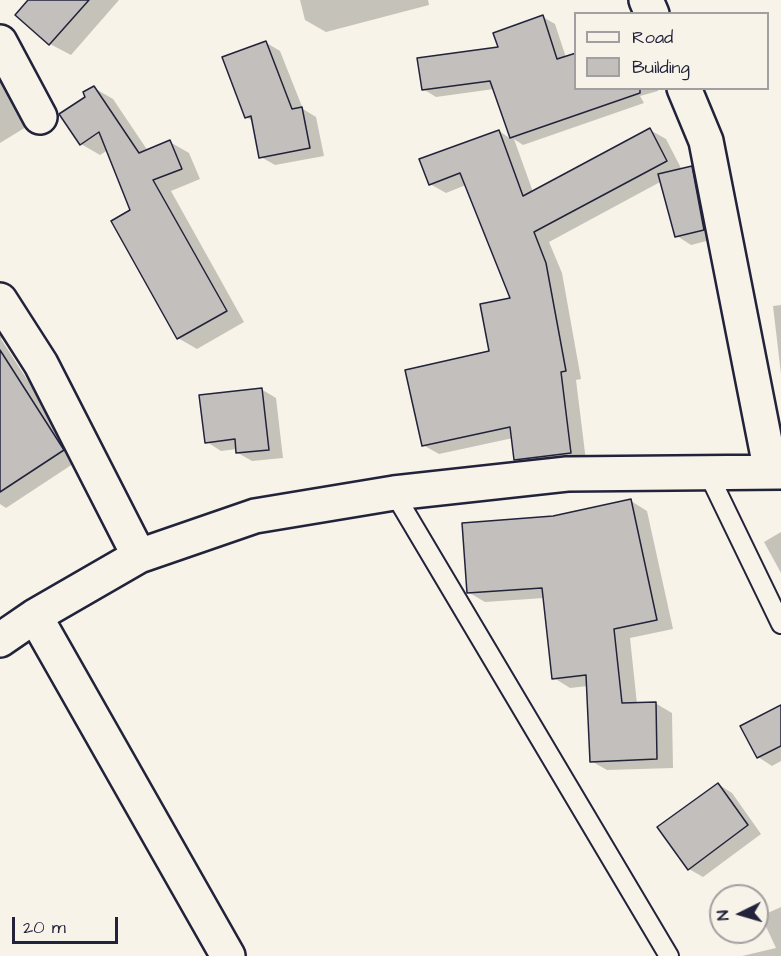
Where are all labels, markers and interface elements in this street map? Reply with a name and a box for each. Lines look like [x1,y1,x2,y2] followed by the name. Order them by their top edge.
[574,12,769,90] legend
[632,25,673,50] text: Road
[632,55,690,80] text: Building
[709,884,769,944] north arrow
[15,905,122,943] scale bar
[712,909,734,921] text: N
[23,915,66,940] text: 20 m

